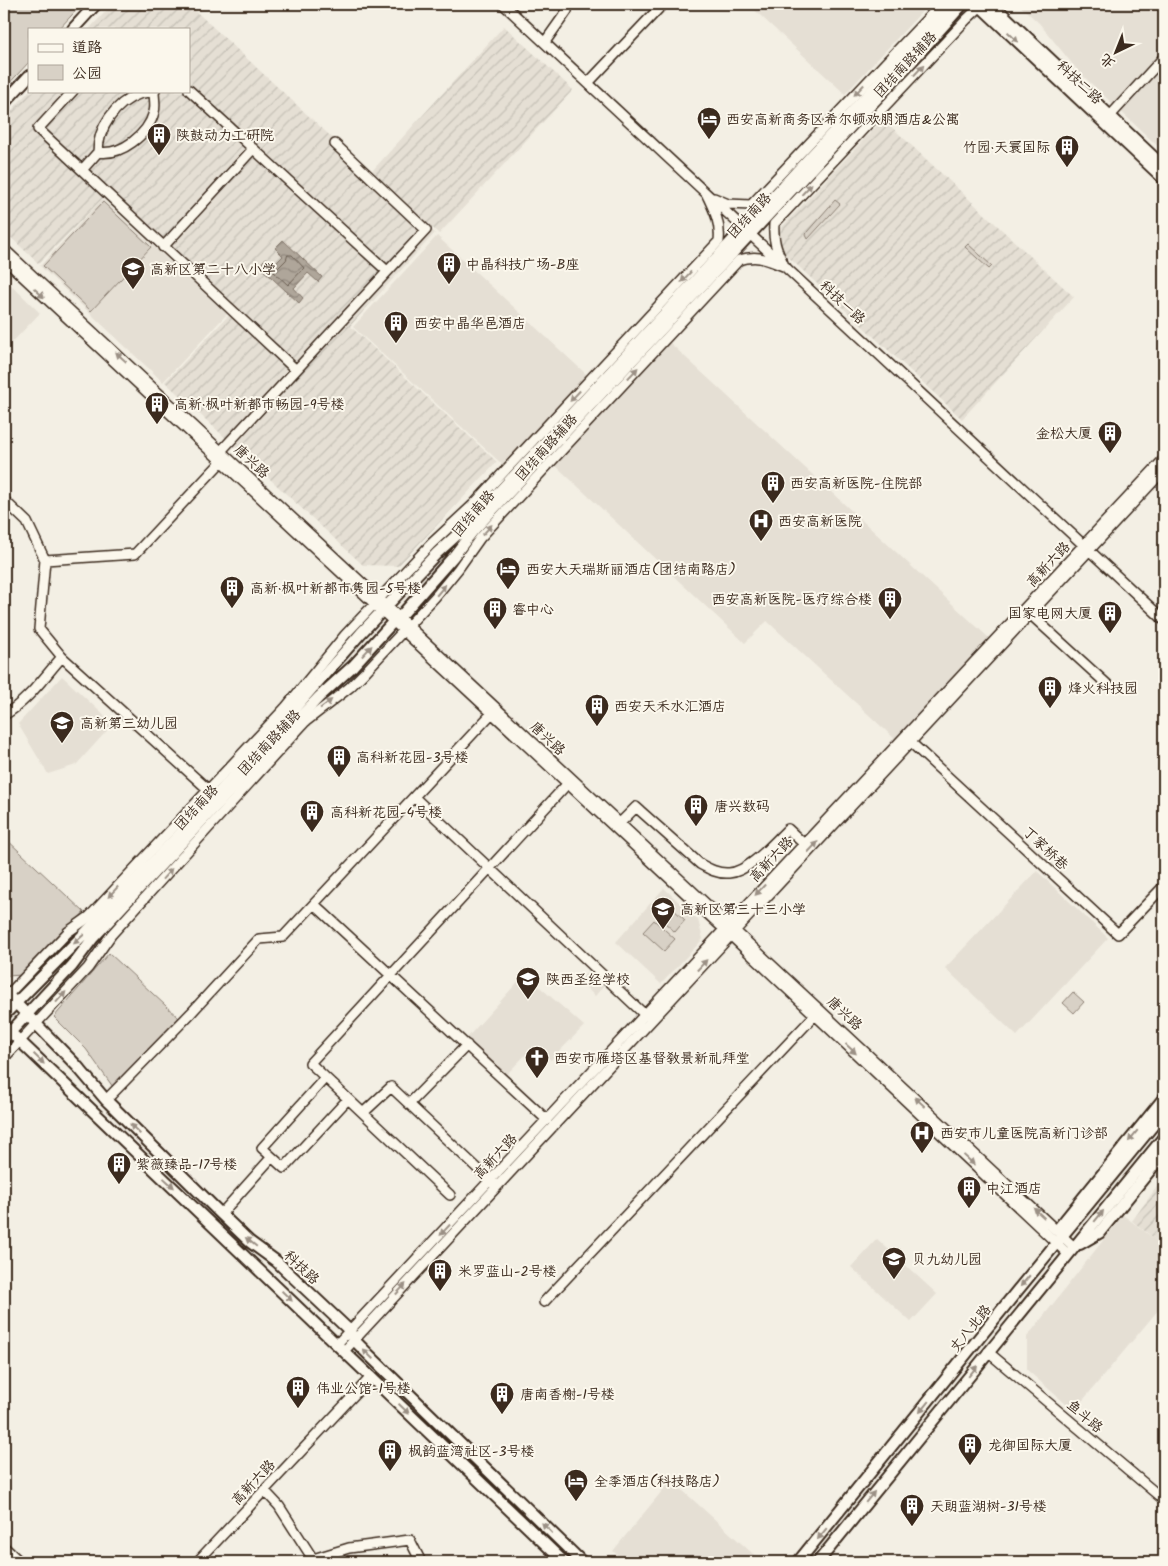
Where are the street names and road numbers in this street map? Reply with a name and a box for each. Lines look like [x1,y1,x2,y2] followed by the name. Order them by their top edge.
[869,26,942,103] street label: 团结南路辅路
[1051,56,1107,110] street label: 科技二路
[723,188,777,244] street label: 团结南路
[814,276,870,330] street label: 科技一路
[510,409,583,486] street label: 团结南路辅路
[228,439,274,484] street label: 唐兴路
[447,485,500,542] street label: 团结南路
[1022,537,1076,593] street label: 高新六路
[233,704,306,781] street label: 团结南路辅路
[524,716,570,761] street label: 唐兴路
[170,780,224,836] street label: 团结南路
[1017,822,1074,877] street label: 丁家桥巷
[745,832,799,888] street label: 高新六路
[821,991,867,1036] street label: 唐兴路
[469,1129,523,1185] street label: 高新六路
[278,1245,324,1290] street label: 科技路
[945,1300,997,1357] street label: 丈八北路
[1061,1395,1108,1439] street label: 鱼斗路
[227,1455,281,1511] street label: 高新六路

